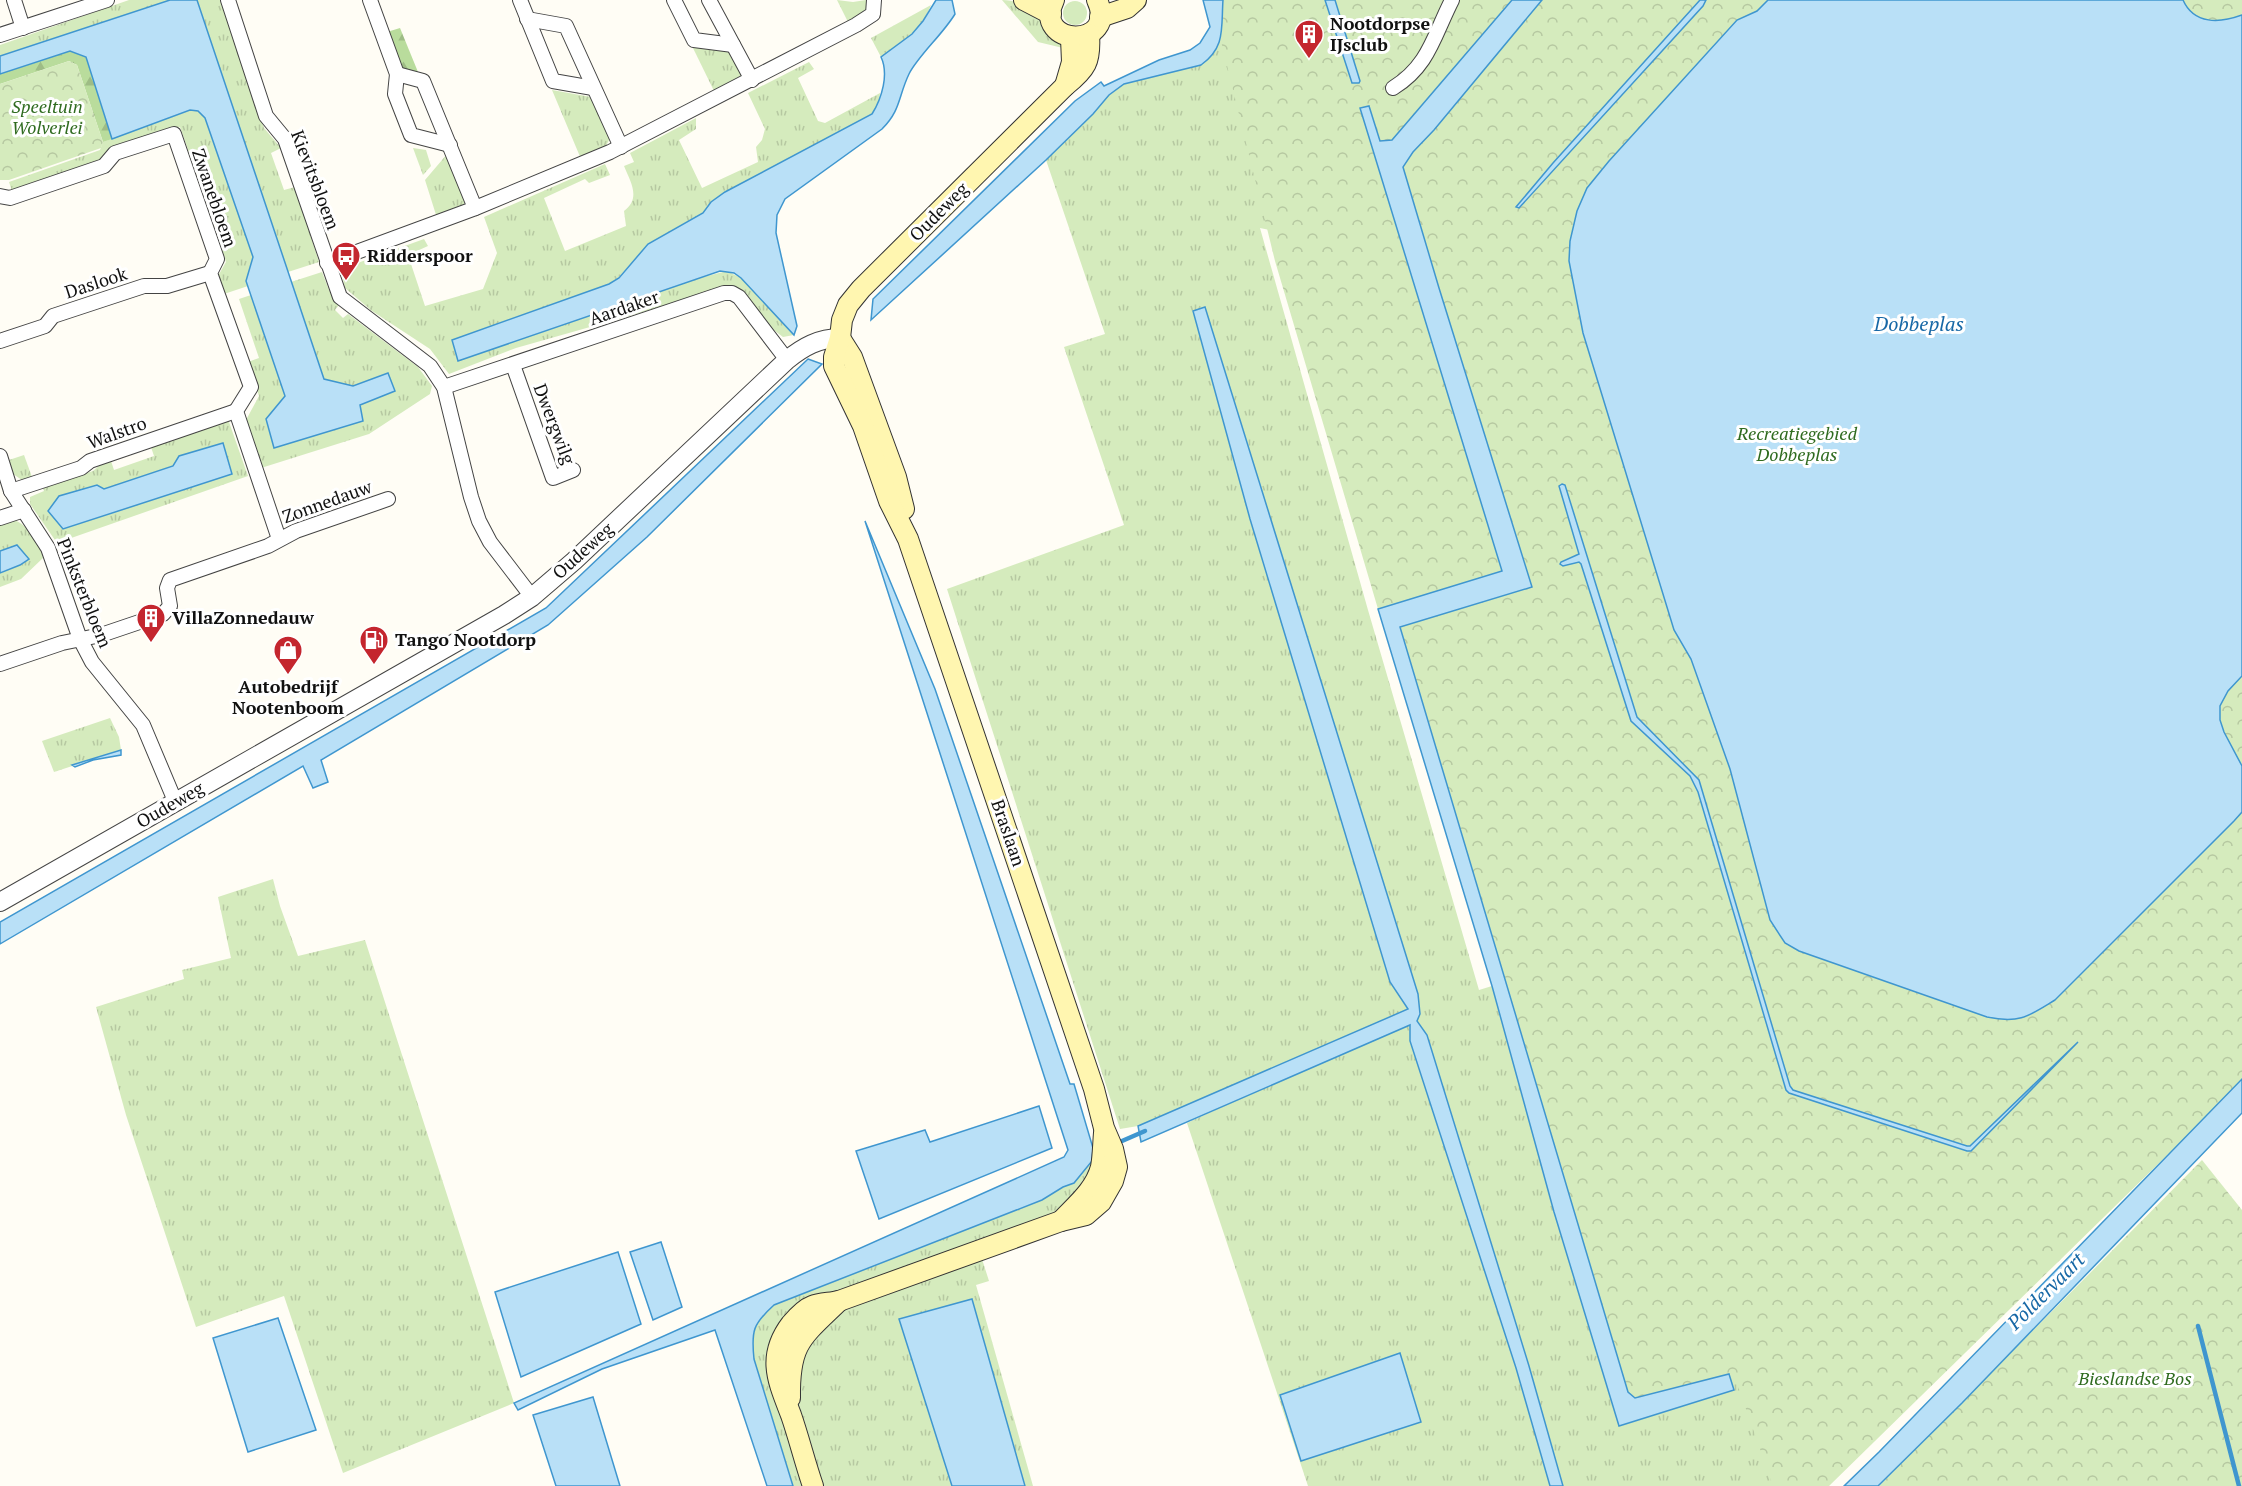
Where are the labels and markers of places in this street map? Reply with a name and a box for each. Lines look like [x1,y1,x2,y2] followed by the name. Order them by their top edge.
[1330,11,1430,56] place label: Nootdorpse IJsclub
[1293,18,1325,60] building icon: Nootdorpse IJsclub
[330,240,362,282] bus stop icon: Ridderspoor
[367,243,473,267] place label: Ridderspoor
[135,602,167,644] building icon: VillaZonnedauw
[172,605,315,629] place label: VillaZonnedauw
[358,624,390,666] fuel station icon: Tango Nootdorp
[395,627,536,651] place label: Tango Nootdorp
[272,634,304,676] shop icon: Autobedrijf Nootenboom
[232,674,344,719] place label: Autobedrijf Nootenboom

